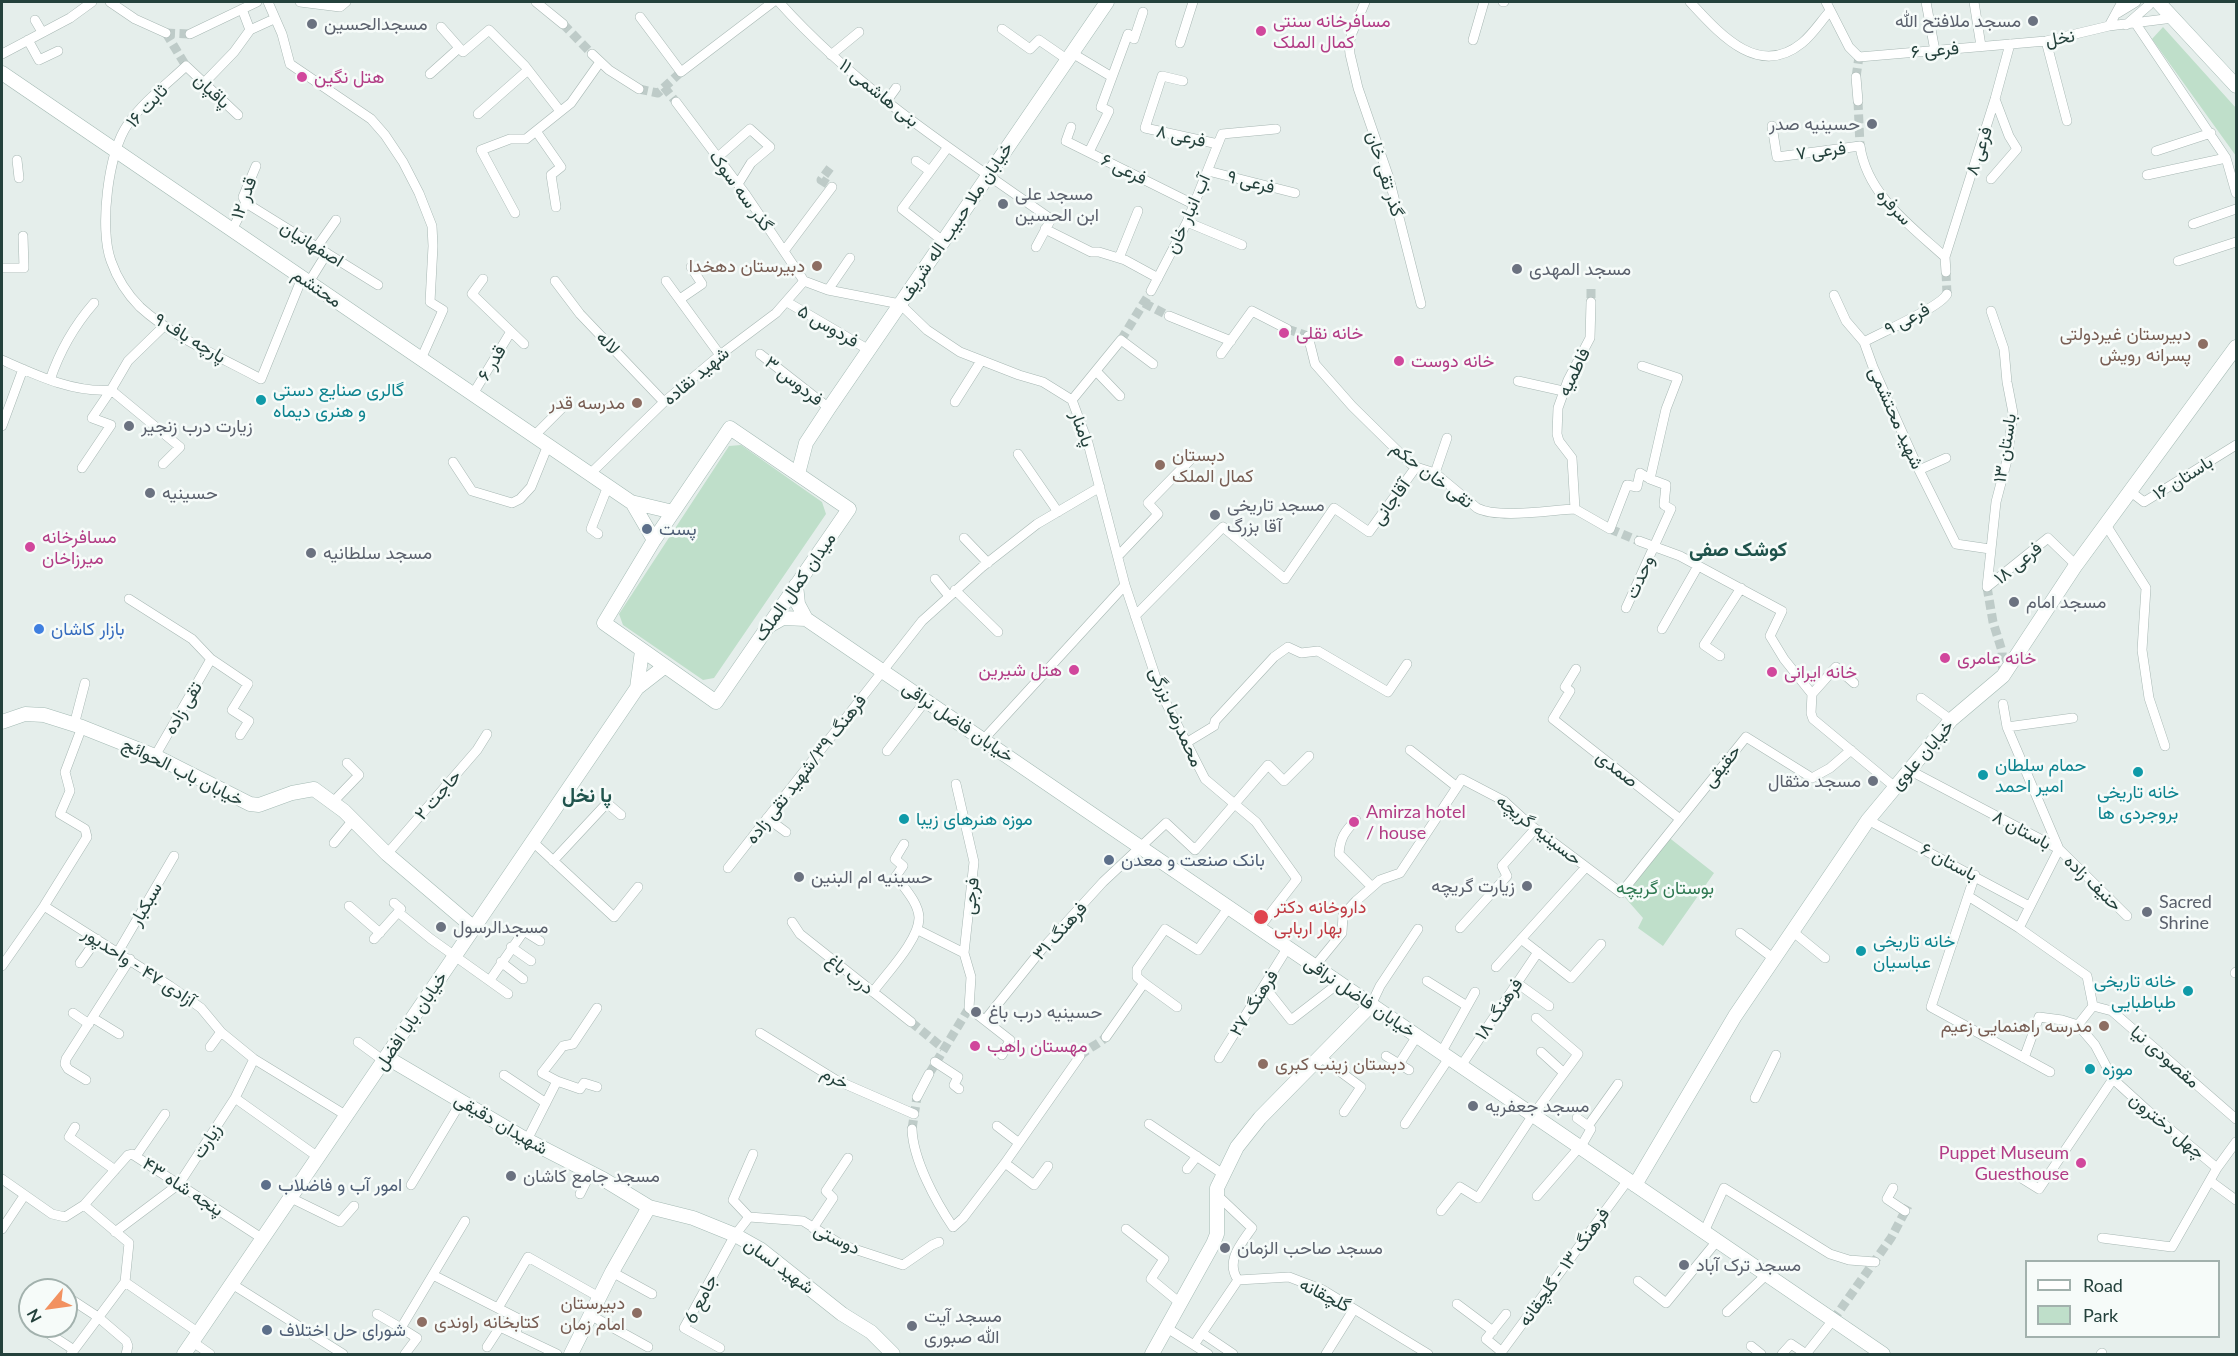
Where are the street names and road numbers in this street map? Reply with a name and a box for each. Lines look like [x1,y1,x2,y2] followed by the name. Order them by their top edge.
[2044,25,2076,51] street label: نخل
[1910,37,1960,63] street label: فرعی ۶
[835,54,923,132] street label: بنی هاشمی ۱۱
[189,69,235,113] street label: پاقپان
[122,80,172,132] street label: ثابت ۱۶
[1154,120,1208,152] street label: فرعی ۸
[1961,124,1997,178] street label: فرعی ۸
[1362,129,1408,219] street label: گذر تقی خان
[1795,137,1847,165] street label: فرعی ۷
[894,138,1018,306] street label: خیابان ملا حبیب اله شریف
[705,146,777,236] street label: گذر سه سوک
[1098,149,1150,189] street label: فرعی ۶
[1225,166,1277,198] street label: فرعی ۹
[1161,171,1215,257] street label: آب انبار خان
[226,174,262,222] street label: قدر ۱۲
[1872,184,1916,230] street label: سرفره
[276,216,348,272] street label: اصفهانیان
[288,264,346,312] street label: محتشم
[1881,298,1933,340] street label: فرعی ۹
[794,300,862,352] street label: فردوس ۵
[150,308,230,368] street label: پارچه باف ۹
[592,327,624,359] street label: لاله
[473,341,511,385] street label: قدر ۶
[659,342,733,410] street label: شهید نقاده
[1553,344,1595,400] street label: فاطمیه
[761,352,827,410] street label: فردوس ۳
[1864,364,1928,472] street label: شهید محتشمی
[1066,408,1098,450] street label: پامنار
[1989,412,2021,484] street label: باستان ۱۳
[1387,437,1477,513] street label: تقی خان حکم
[2149,451,2217,505] street label: باستان ۱۶
[1367,475,1415,529] street label: آقاجانی
[749,528,841,646] street label: میدان کمال الملک
[1990,537,2046,589] street label: فرعی ۱۸
[1621,552,1659,602] street label: وحدت
[1144,664,1208,770] street label: محمدرضا بزرگی
[898,677,1018,767] street label: خیابان فاضل نراقی
[159,678,207,738] street label: تقی زاده
[741,690,871,848] street label: فرهنگ ۳۹/شهید تقی زاده
[1886,715,1958,795] street label: خیابان علوی
[119,733,247,811] street label: خیابان باب الحوائج
[1698,740,1746,792] street label: حقیقی
[1592,746,1642,792] street label: صمدی
[410,765,466,825] street label: حاجت ۲
[1492,790,1586,870] street label: حسینیه گریچه
[1989,806,2055,854] street label: باستان ۸
[1917,838,1981,886] street label: باستان ۶
[2060,850,2126,916] street label: حنیف زاده
[958,876,984,916] street label: فرجی
[125,878,167,930] street label: سبکبار
[1028,897,1092,965] street label: فرهنگ ۳۱
[78,922,200,1012] street label: آزادی ۴۷ - واحدپور
[822,949,878,999] street label: درب باغ
[1300,952,1420,1042] street label: خیابان فاضل نراقی
[1225,966,1283,1040] street label: فرهنگ ۲۷
[370,967,452,1075] street label: خیابان بابا افضل
[1471,974,1527,1044] street label: فرهنگ ۱۸
[2126,1021,2204,1093] street label: مقصودی نیا
[817,1062,853,1094] street label: خرم
[2125,1088,2209,1164] street label: چهل دخترون
[450,1089,552,1159] street label: شهیدان دقیقی
[188,1120,226,1162] street label: زیارت
[139,1153,227,1221] street label: پنجه شاه ۴۳
[1514,1204,1614,1330] street label: فرهنگ ۱۳ - گلچقانه
[810,1219,864,1259] street label: دوستی
[740,1233,818,1299] street label: شهید لسان
[680,1271,722,1327] street label: جامع 6
[1296,1273,1354,1317] street label: گلچقانه

